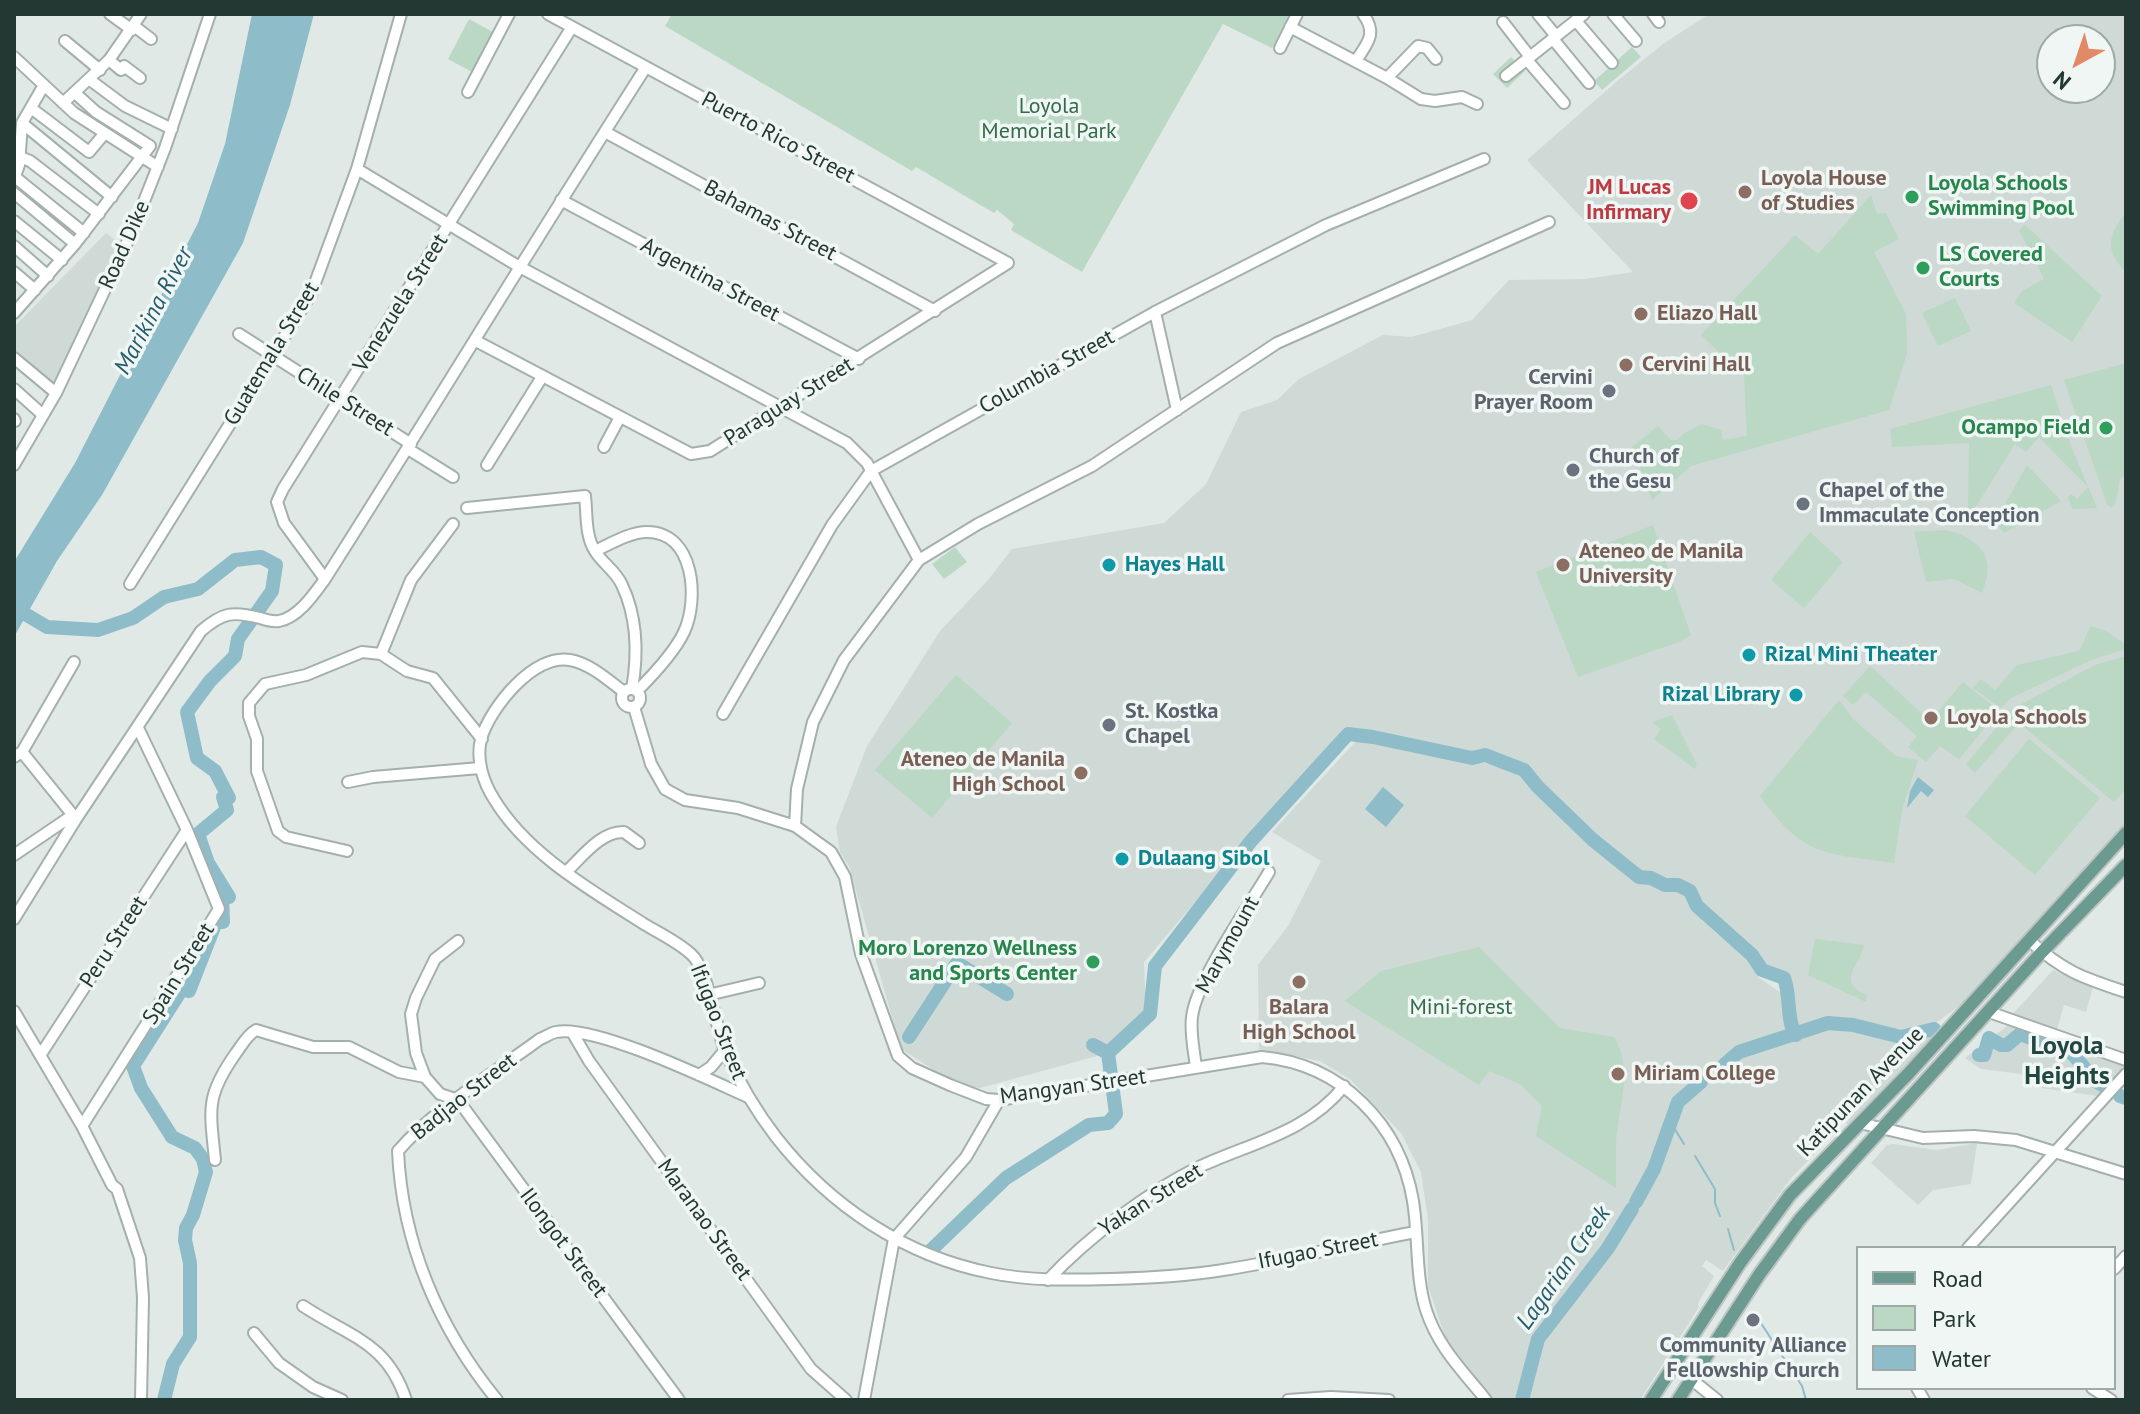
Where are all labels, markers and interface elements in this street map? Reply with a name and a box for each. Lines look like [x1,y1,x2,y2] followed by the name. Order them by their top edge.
[2036,24,2116,104] north arrow
[2047,65,2076,96] text: N
[697,86,859,190] street label: Puerto Rico Street
[981,94,1117,146] park label: Loyola Memorial Park
[1761,166,1887,218] place label: Loyola House of Studies
[1928,171,2074,222] place label: Loyola Schools Swimming Pool
[699,175,841,267] street label: Bahamas Street
[1586,175,1671,226] place label: JM Lucas Infirmary
[1736,183,1754,201] marker: Loyola House of Studies
[1903,188,1921,206] marker: Loyola Schools Swimming Pool
[1678,190,1700,212] marker: JM Lucas Infirmary
[94,197,156,293] street label: Road Dike
[348,229,454,377] street label: Venezuela Street
[636,232,784,328] street label: Argentina Street
[108,242,200,380] water label: Marikina River
[1939,242,2043,294] place label: LS Covered Courts
[1914,259,1932,277] marker: LS Covered Courts
[219,277,325,431] street label: Guatemala Street
[1657,301,1757,327] place label: Eliazo Hall
[1632,305,1650,323] marker: Eliazo Hall
[975,324,1119,420] street label: Columbia Street
[719,352,859,452] street label: Paraguay Street
[1642,352,1750,378] place label: Cervini Hall
[1617,356,1635,374] marker: Cervini Hall
[291,362,399,442] street label: Chile Street
[1474,365,1593,416] place label: Cervini Prayer Room
[1600,382,1618,400] marker: Cervini Prayer Room
[1961,415,2090,441] place label: Ocampo Field
[2097,419,2115,437] marker: Ocampo Field
[1589,444,1679,496] place label: Church of the Gesu
[1564,461,1582,479] marker: Church of the Gesu
[1819,478,2040,530] place label: Chapel of the Immaculate Conception
[1794,495,1812,513] marker: Chapel of the Immaculate Conception
[1579,539,1743,590] place label: Ateneo de Manila University
[1125,552,1225,578] place label: Hayes Hall
[1100,556,1118,574] marker: Hayes Hall
[1554,556,1572,574] marker: Ateneo de Manila University
[1765,642,1937,668] place label: Rizal Mini Theater
[1740,646,1758,664] marker: Rizal Mini Theater
[1662,682,1780,708] place label: Rizal Library
[1787,686,1805,704] marker: Rizal Library
[1125,699,1218,750] place label: St. Kostka Chapel
[1947,705,2087,731] place label: Loyola Schools
[1922,709,1940,727] marker: Loyola Schools
[1100,716,1118,734] marker: St. Kostka Chapel
[901,747,1065,798] place label: Ateneo de Manila High School
[1072,764,1090,782] marker: Ateneo de Manila High School
[1138,846,1269,872] place label: Dulaang Sibol
[1113,850,1131,868] marker: Dulaang Sibol
[75,891,153,993] street label: Peru Street
[1191,892,1265,998] street label: Marymount
[137,918,221,1030] street label: Spain Street
[858,936,1077,988] place label: Moro Lorenzo Wellness and Sports Center
[1084,953,1102,971] marker: Moro Lorenzo Wellness and Sports Center
[684,960,752,1084] street label: Ifugao Street
[1290,973,1308,991] marker: Balara High School
[1243,995,1355,1046] place label: Balara High School
[1409,995,1513,1021] park label: Mini-forest
[1792,1022,1930,1162] street label: Katipunan Avenue
[2024,1031,2110,1092] district label: Loyola Heights
[406,1048,522,1146] street label: Badjao Street
[1634,1061,1776,1087] place label: Miriam College
[998,1064,1148,1110] street label: Mangyan Street
[1609,1065,1627,1083] marker: Miriam College
[651,1154,757,1286] street label: Maranao Street
[1094,1158,1208,1242] street label: Yakan Street
[513,1183,613,1303] street label: Ilongot Street
[1511,1201,1617,1335] water label: Lagarian Creek
[1256,1226,1380,1276] street label: Ifugao Street
[1856,1246,2116,1390] legend
[1932,1263,1983,1294] text: Road
[1932,1303,1976,1334] text: Park
[1744,1311,1762,1329] marker: Community Alliance Fellowship Church
[1659,1333,1847,1384] place label: Community Alliance Fellowship Church
[1932,1343,1991,1374] text: Water

